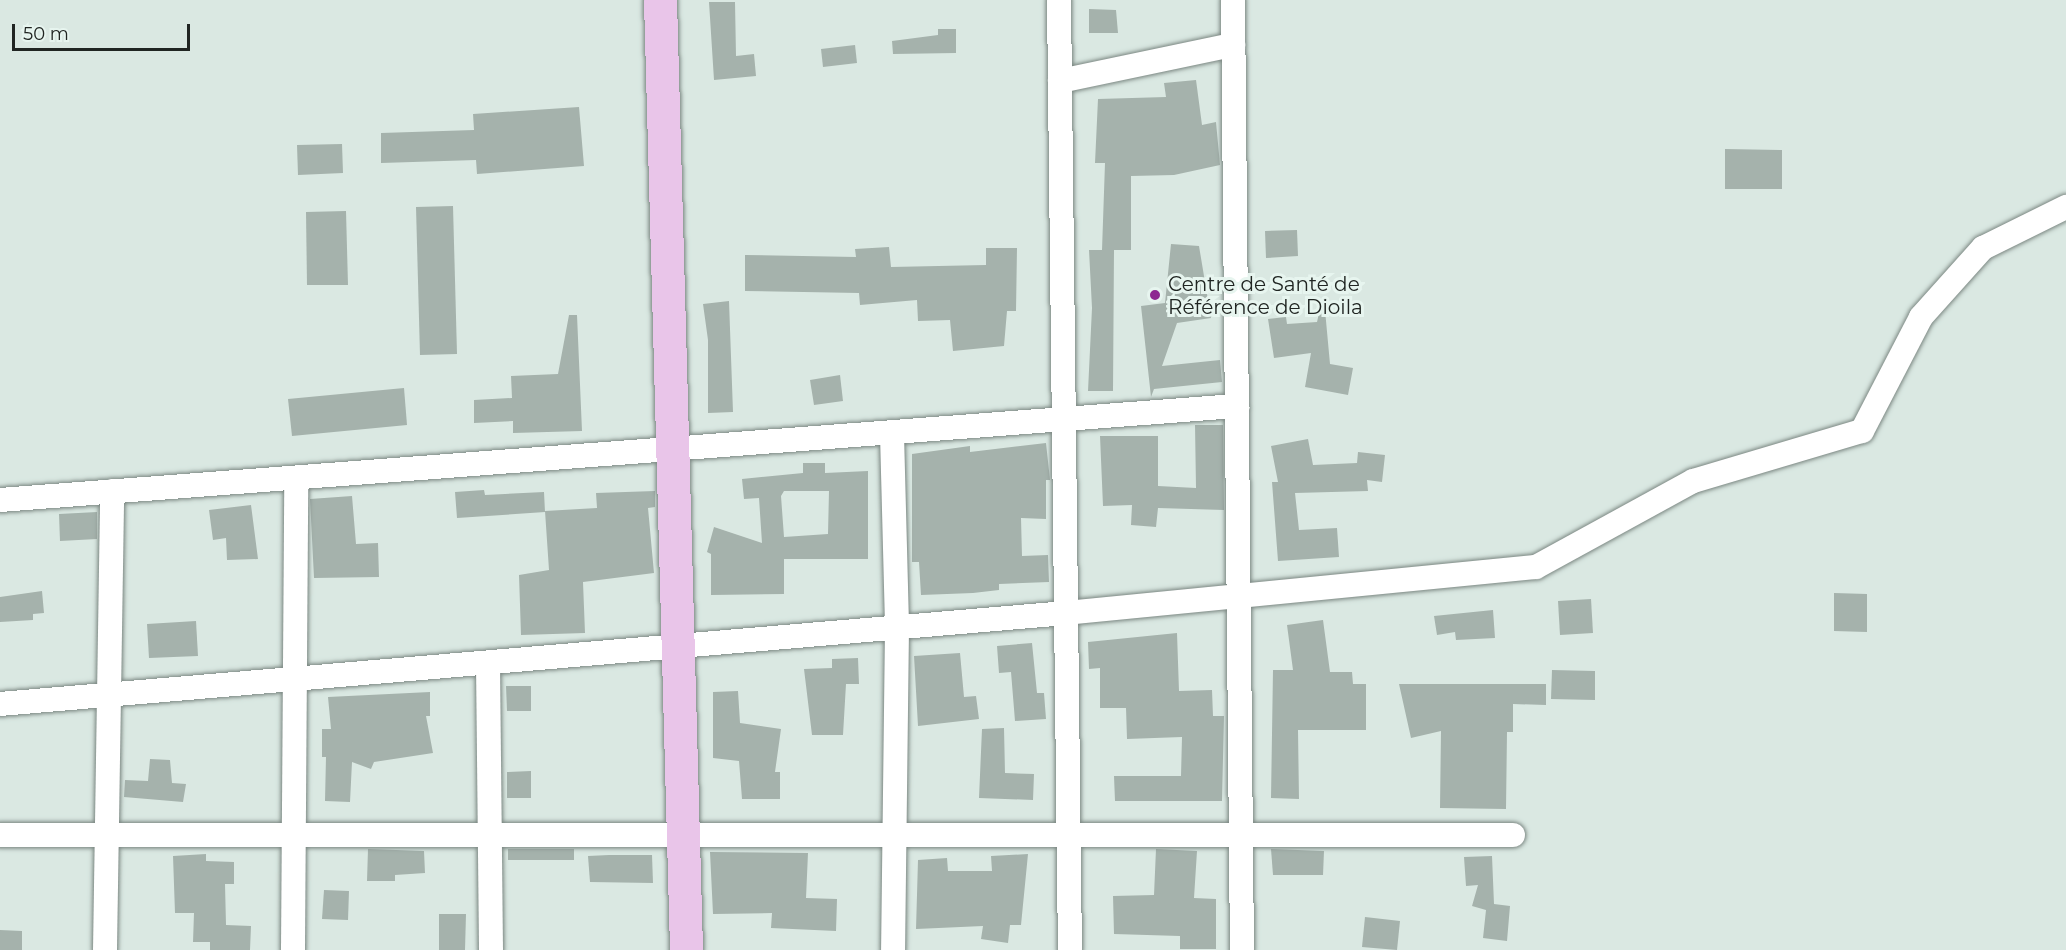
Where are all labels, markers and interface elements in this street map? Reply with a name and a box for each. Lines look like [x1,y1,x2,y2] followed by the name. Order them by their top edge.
[15,12,194,50] scale bar
[23,23,69,45] text: 50 m
[1168,272,1363,319] place label: Centre de Santé de Référence de Dioila
[1146,286,1164,304] marker: Centre de Santé de Référence de Dioila

